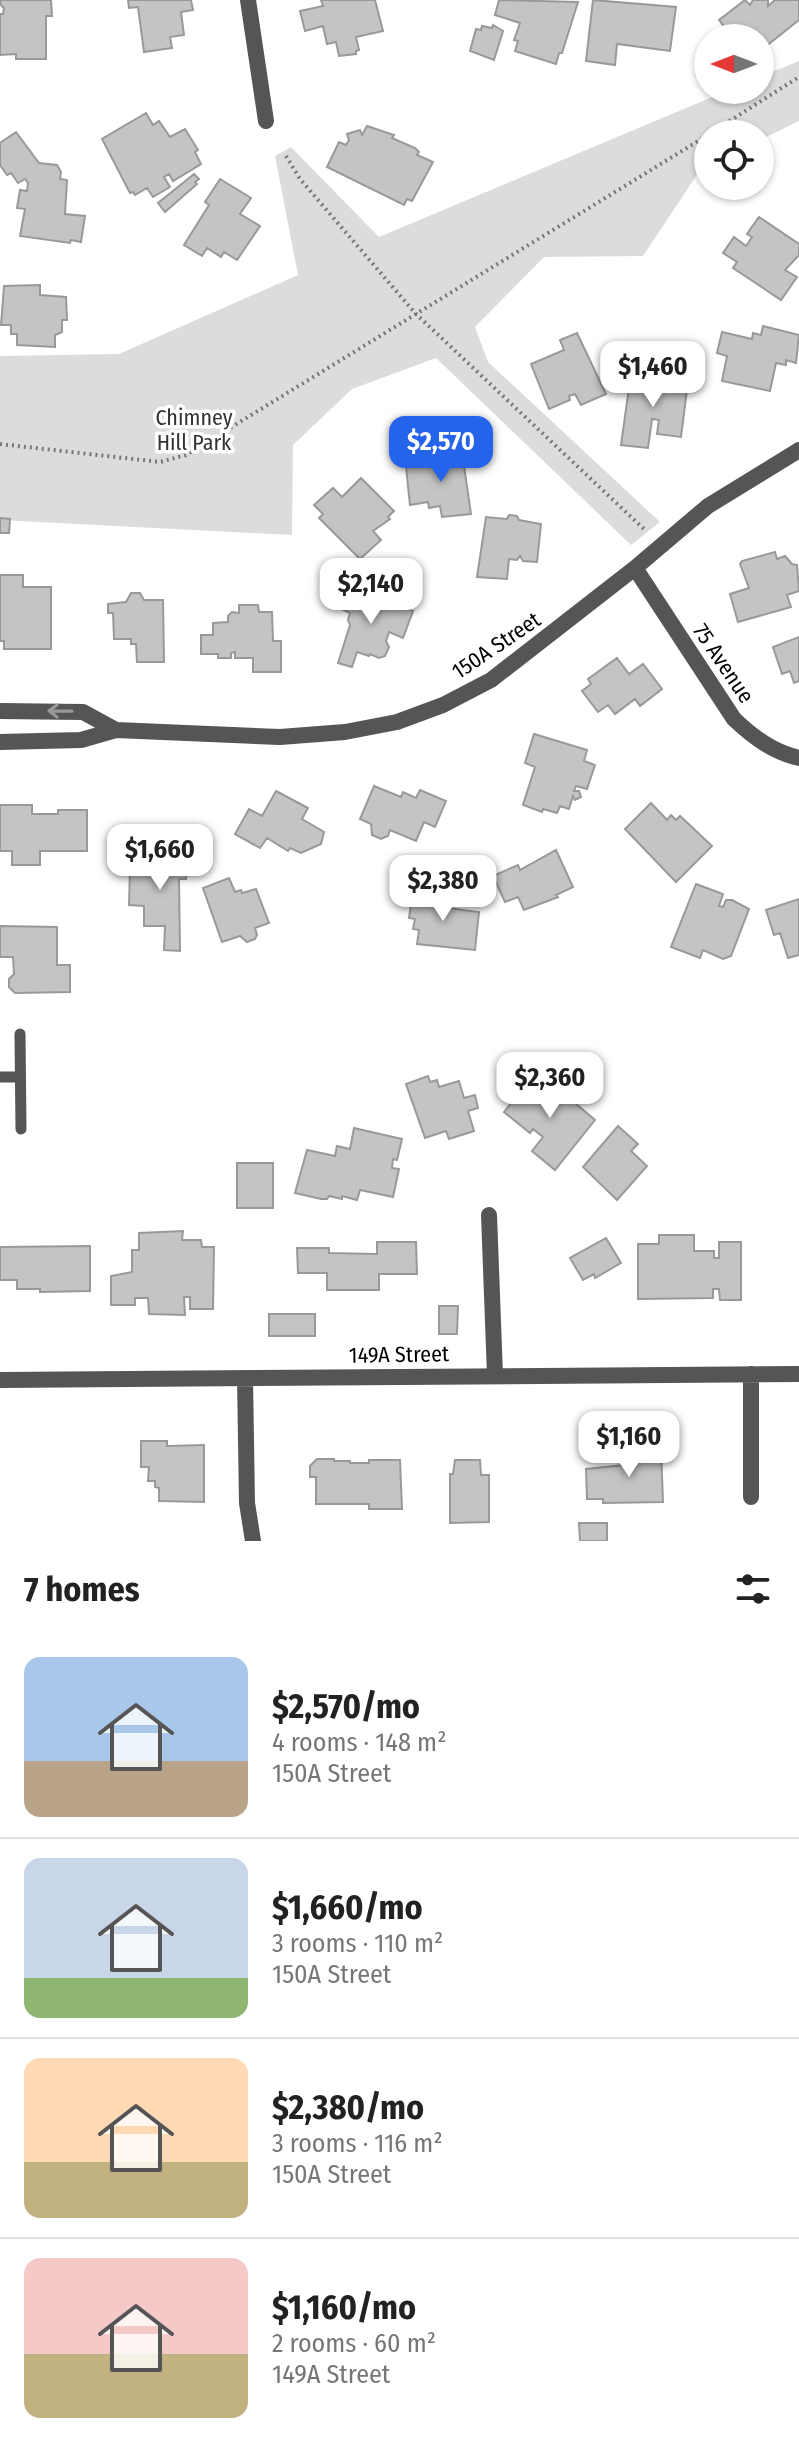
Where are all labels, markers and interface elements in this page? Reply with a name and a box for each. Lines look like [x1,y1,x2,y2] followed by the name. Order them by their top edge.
[694,24,774,104] north arrow
[694,24,774,200] map controls
[694,120,774,200] button: locate
[588,341,718,409] pin: $1,460
[618,351,688,382] text: $1,460
[155,404,233,456] park label: Chimney Hill Park
[376,416,506,484] pin: $2,570
[407,426,475,457] text: $2,570
[306,558,436,626] pin: $2,140
[338,568,404,599] text: $2,140
[447,606,546,685] street label: 150A Street
[687,618,760,708] street label: 75 Avenue
[47,704,74,719] one-way arrow
[95,824,225,892] pin: $1,660
[125,834,195,865] text: $1,660
[378,855,508,923] pin: $2,380
[407,865,479,896] text: $2,380
[485,1052,615,1120] pin: $2,360
[514,1062,586,1093] text: $2,360
[349,1340,450,1369] street label: 149A Street
[564,1411,694,1479] pin: $1,160
[596,1421,662,1452] text: $1,160
[731,1567,775,1611] icon: filters
[24,1569,140,1610] text: 7 homes
[272,1686,420,1727] text: $2,570/mo
[88,1689,184,1785] icon: home
[272,1727,446,1758] text: 4 rooms · 148 m²
[272,1758,391,1789] text: 150A Street
[272,1887,423,1928] text: $1,660/mo
[88,1890,184,1986] icon: home
[272,1928,443,1959] text: 3 rooms · 110 m²
[272,1959,391,1990] text: 150A Street
[272,2087,424,2128] text: $2,380/mo
[88,2090,184,2186] icon: home
[272,2128,443,2159] text: 3 rooms · 116 m²
[272,2159,391,2190] text: 150A Street
[272,2287,416,2328] text: $1,160/mo
[88,2290,184,2386] icon: home
[272,2328,436,2359] text: 2 rooms · 60 m²
[272,2359,390,2390] text: 149A Street

